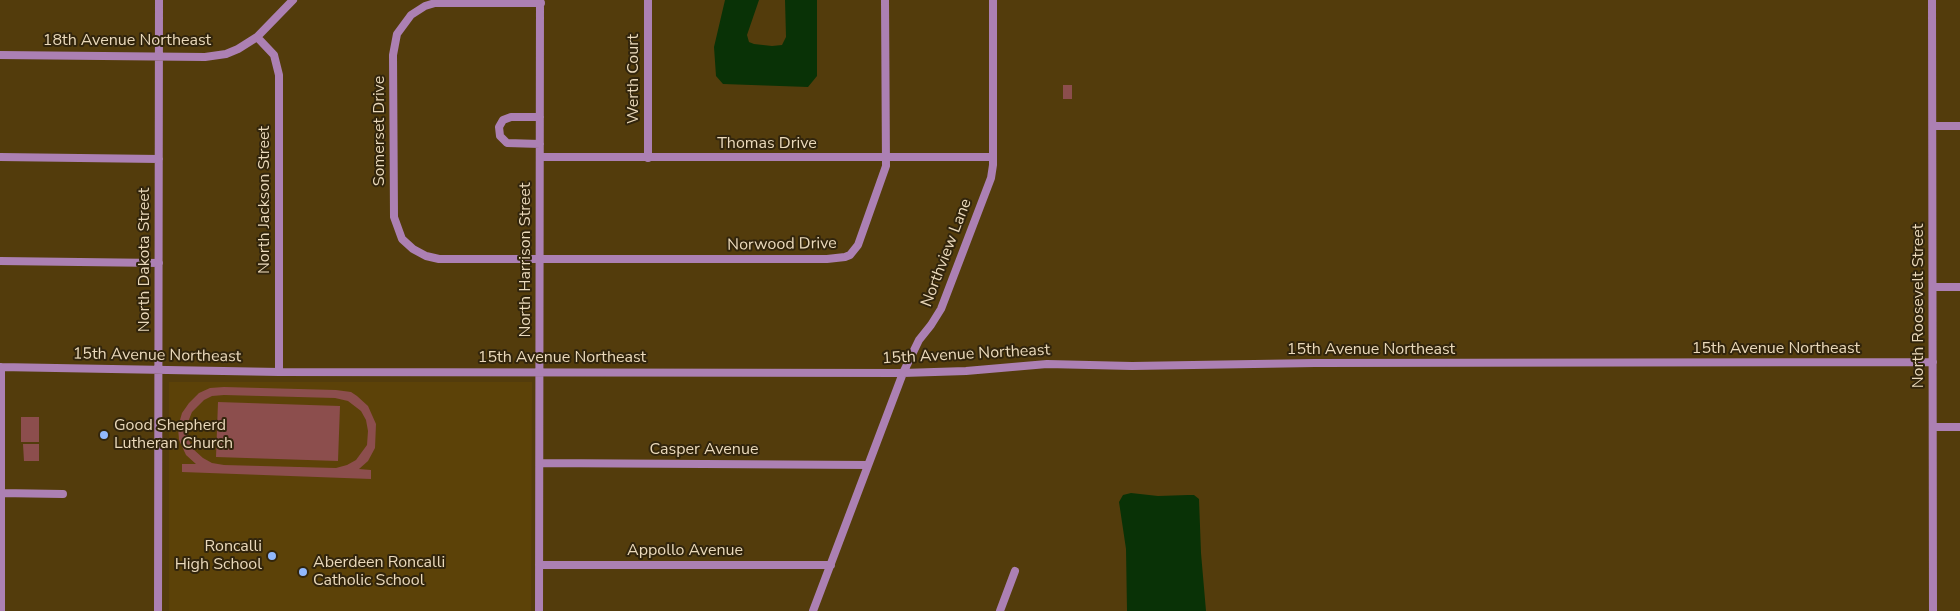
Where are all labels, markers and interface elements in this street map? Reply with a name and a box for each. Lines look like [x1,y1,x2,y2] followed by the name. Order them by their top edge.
[43,31,211,51] street label: 18th Avenue Northeast
[624,34,644,124] street label: Werth Court
[370,76,390,186] street label: Somerset Drive
[255,126,275,274] street label: North Jackson Street
[717,134,817,154] street label: Thomas Drive
[516,183,536,337] street label: North Harrison Street
[135,188,155,332] street label: North Dakota Street
[918,196,976,310] street label: Northview Lane
[1909,224,1929,388] street label: North Roosevelt Street
[727,234,837,256] street label: Norwood Drive
[1692,339,1860,359] street label: 15th Avenue Northeast
[1287,340,1455,360] street label: 15th Avenue Northeast
[881,341,1051,369] street label: 15th Avenue Northeast
[73,345,241,367] street label: 15th Avenue Northeast
[478,348,646,368] street label: 15th Avenue Northeast
[114,416,233,454] place label: Good Shepherd Lutheran Church
[98,429,110,441] marker: Good Shepherd Lutheran Church
[650,440,758,460] street label: Casper Avenue
[175,537,262,575] place label: Roncalli High School
[627,541,743,561] street label: Appollo Avenue
[266,550,278,562] marker: Roncalli High School
[313,553,445,591] place label: Aberdeen Roncalli Catholic School
[297,566,309,578] marker: Aberdeen Roncalli Catholic School

